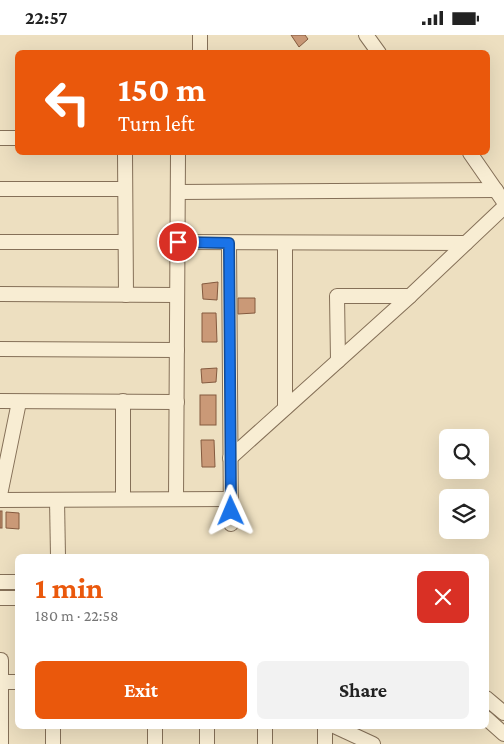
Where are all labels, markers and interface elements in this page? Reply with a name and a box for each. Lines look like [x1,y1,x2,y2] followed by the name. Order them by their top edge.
[25,7,67,28] text: 22:57
[35,70,100,135] icon: left
[118,70,206,109] text: 150 m
[118,111,195,136] text: Turn left
[157,221,199,263] pin
[164,228,192,256] icon: arrive
[439,429,489,539] map controls
[439,429,489,479] button: search
[204,484,256,536] position arrow
[439,489,489,539] button: layers
[35,571,103,604] text: 1 min
[417,571,469,623] button: close
[35,607,119,624] text: 180 m · 22:58
[35,661,247,719] button: Exit
[257,661,469,719] button: Share

